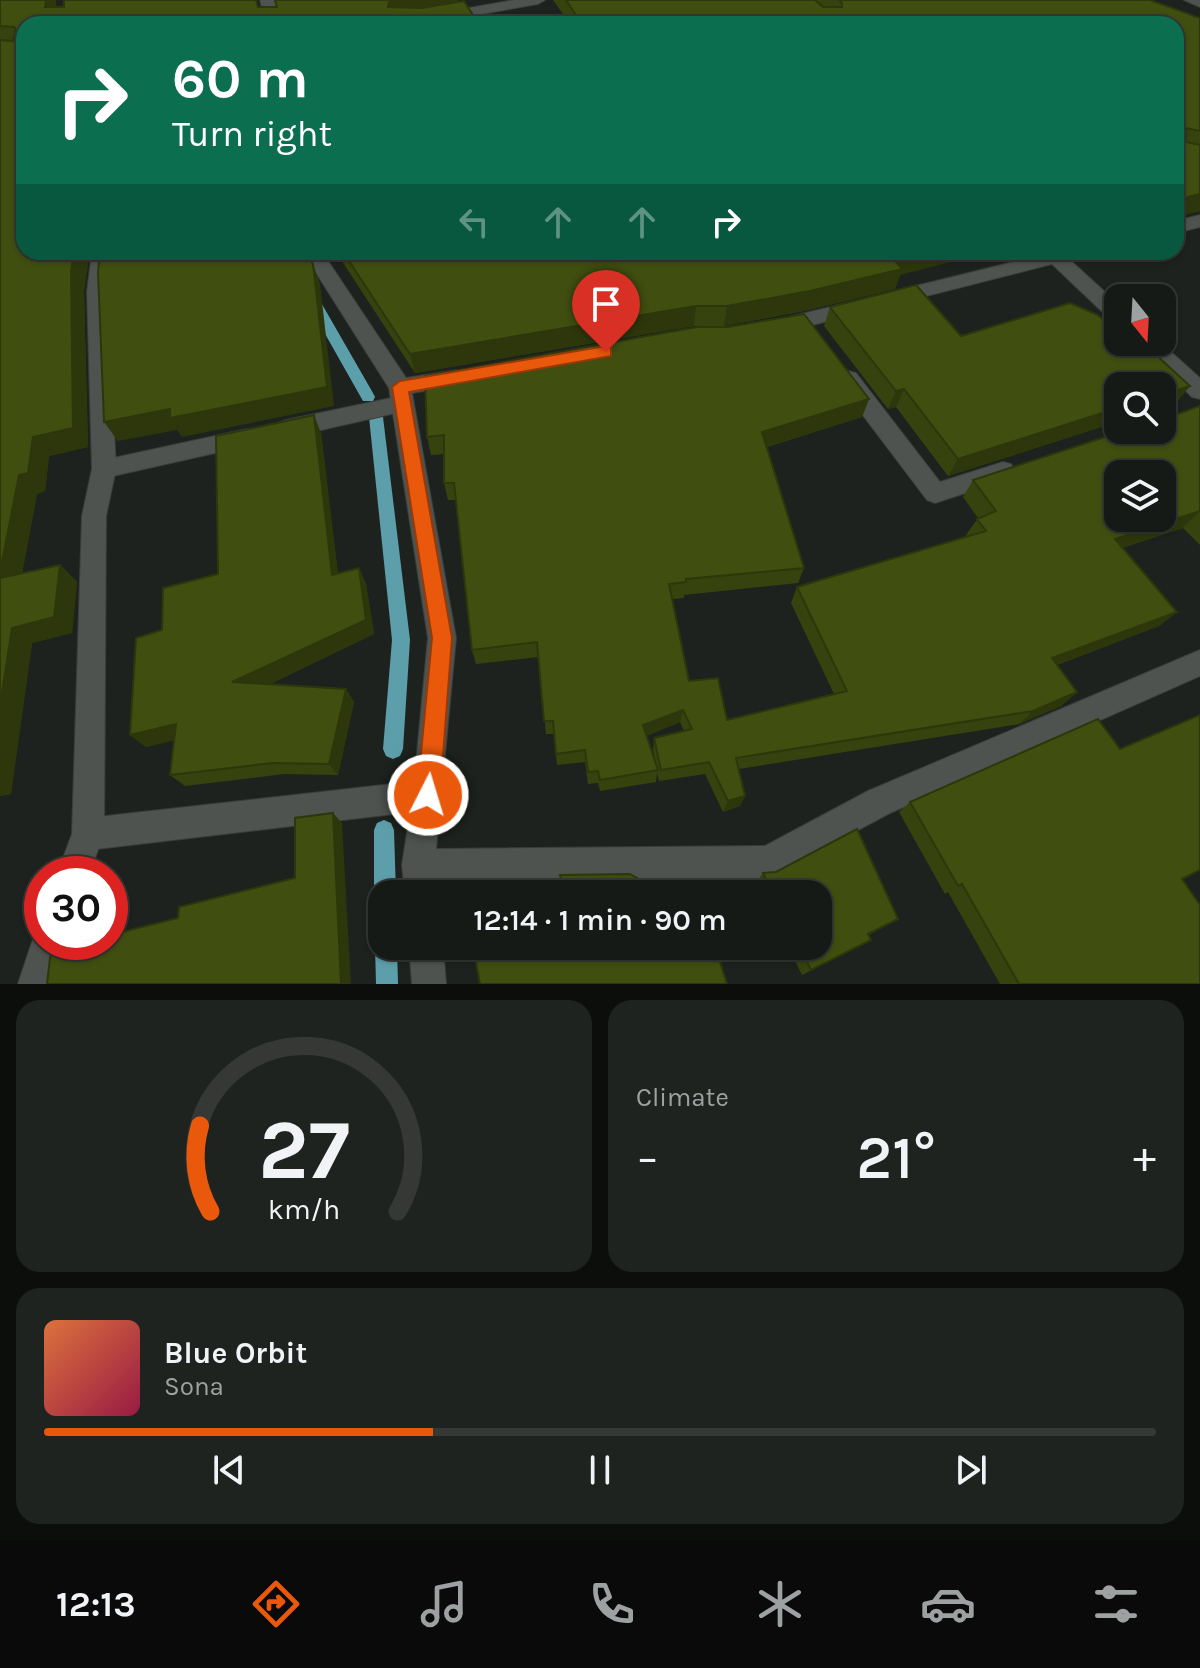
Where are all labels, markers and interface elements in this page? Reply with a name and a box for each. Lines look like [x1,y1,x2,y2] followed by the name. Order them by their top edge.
[172,46,309,111] text: 60 m
[40,48,144,152] icon: right
[172,113,332,155] text: Turn right
[452,200,496,244] icon: left
[536,200,580,244] icon: ahead
[620,200,664,244] icon: ahead
[704,200,748,244] icon: right
[572,270,640,352] pin
[584,282,628,326] icon: arrive
[1104,284,1176,356] north arrow
[1104,284,1176,532] map controls
[1104,372,1176,444] button: search
[1104,460,1176,532] button: layers
[386,753,470,837] position arrow
[24,856,128,960] speed limit sign: 30
[473,902,727,938] text: 12:14 · 1 min · 90 m
[636,1082,729,1113] text: Climate
[258,1102,350,1199] text: 27
[856,1123,936,1193] text: 21°
[636,1132,659,1183] text: −
[1133,1132,1156,1183] text: +
[268,1193,340,1226] text: km/h
[164,1335,307,1371] text: Blue Orbit
[164,1371,224,1402] text: Sona
[207,1448,251,1492] icon: previous
[578,1448,622,1492] icon: pause
[949,1448,993,1492] icon: next
[248,1576,304,1632] icon: directions
[416,1576,472,1632] icon: music
[584,1576,640,1632] icon: phone
[752,1576,808,1632] icon: climate
[920,1576,976,1632] icon: car
[1088,1576,1144,1632] icon: filters
[56,1583,136,1625] text: 12:13

